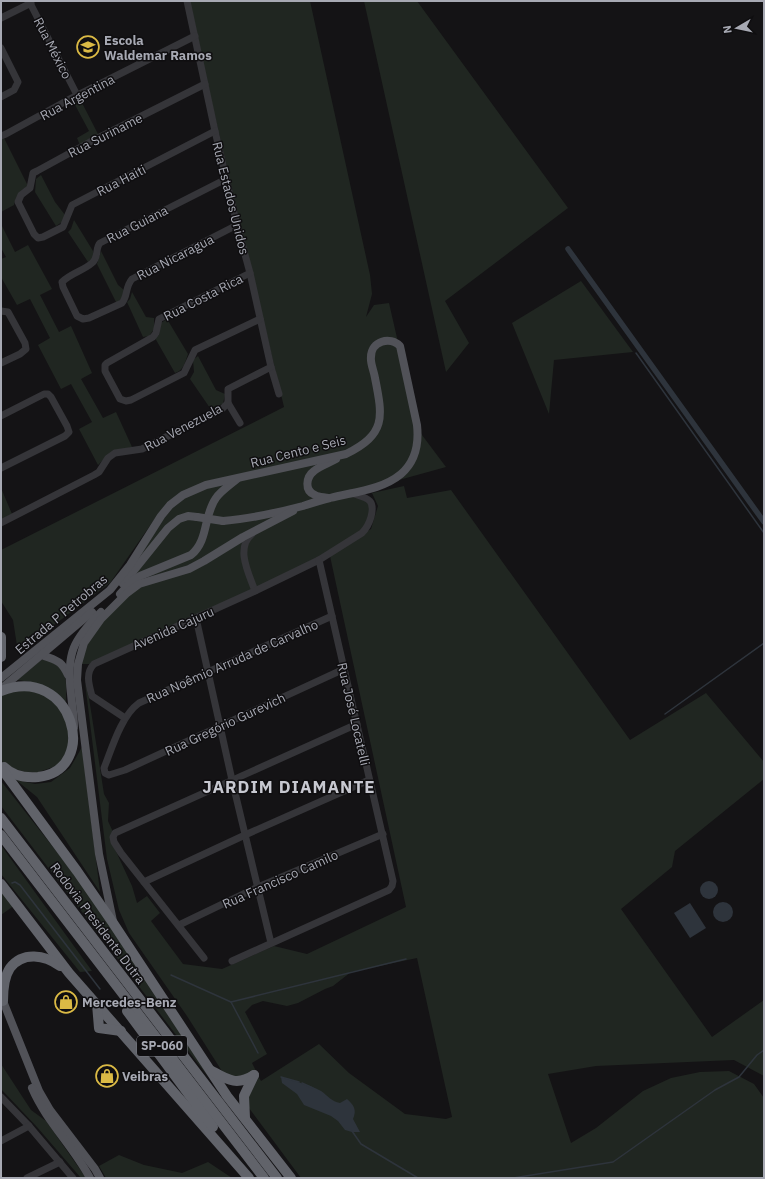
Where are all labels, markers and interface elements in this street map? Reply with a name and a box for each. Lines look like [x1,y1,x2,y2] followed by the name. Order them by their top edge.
[717,8,757,48] north arrow
[30,15,75,82] street label: Rua México
[720,25,735,35] text: N
[104,32,212,64] place label: Escola Waldemar Ramos
[75,34,101,60] school or university icon: Escola Waldemar Ramos
[37,71,117,124] street label: Rua Argentina
[65,109,145,162] street label: Rua Suriname
[208,140,253,256] street label: Rua Estados Unidos
[94,161,149,200] street label: Rua Haiti
[104,202,171,247] street label: Rua Guiana
[134,231,217,284] street label: Rua Nicaragua
[161,270,246,325] street label: Rua Costa Rica
[141,400,225,455] street label: Rua Venezuela
[249,431,348,472] street label: Rua Cento e Seis
[12,571,111,658] street label: Estrada P Petrobras
[130,603,217,654] street label: Avenida Cajuru
[144,616,321,707] street label: Rua Noêmio Arruda de Carvalho
[333,661,374,767] street label: Rua José Locatelli
[162,689,288,760] street label: Rua Gregório Gurevich
[202,776,376,798] district label: JARDIM DIAMANTE
[220,846,341,913] street label: Rua Francisco Camilo
[46,859,149,988] street label: Rodovia Presidente Dutra
[53,989,79,1015] shop icon: Mercedes-Benz
[82,994,177,1011] place label: Mercedes-Benz
[137,1036,187,1056] road number: SP-060
[94,1063,120,1089] shop icon: Veibras
[122,1068,168,1085] place label: Veibras

